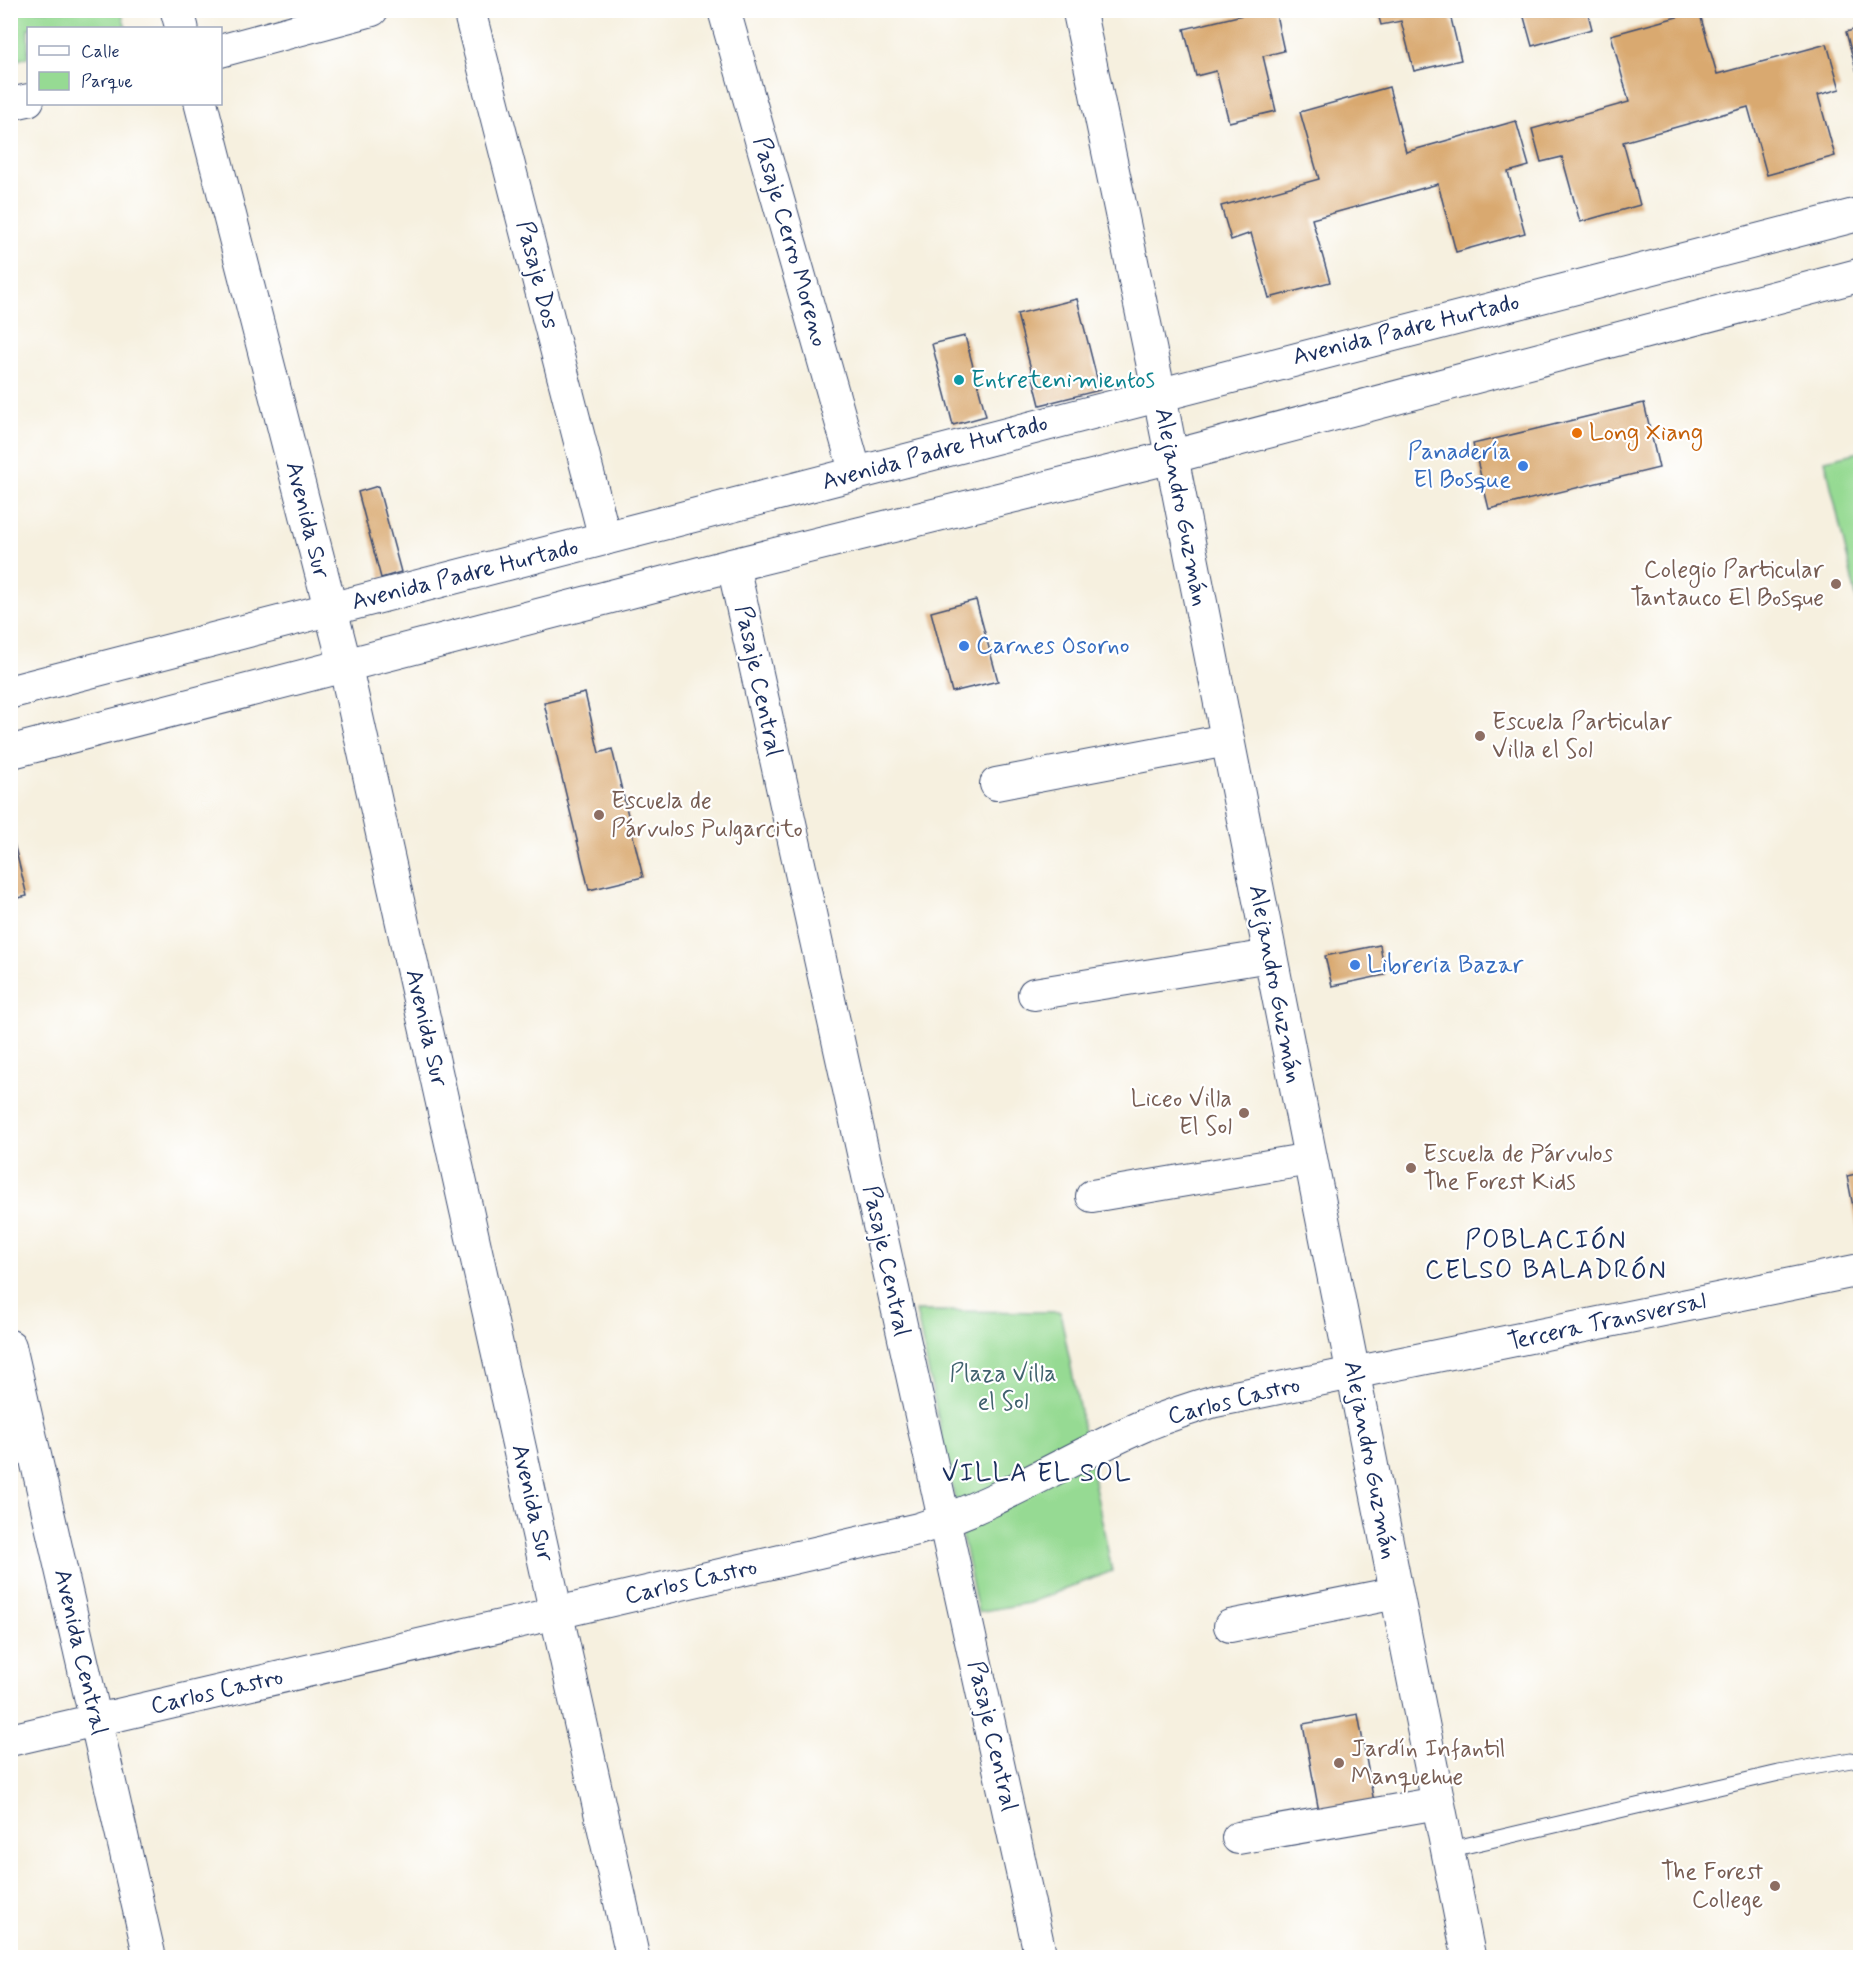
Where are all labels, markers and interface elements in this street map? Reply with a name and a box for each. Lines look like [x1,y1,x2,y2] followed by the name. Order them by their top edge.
[27,27,222,105] legend
[81,40,120,64] text: Calle
[81,70,133,94] text: Parque
[745,134,835,350] street label: Pasaje Cerro Moreno
[509,218,565,333] street label: Pasaje Dos
[1289,287,1523,373] street label: Avenida Padre Hurtado
[971,365,1155,396] place label: Entretenimientos
[952,373,966,387] marker: Entretenimientos
[1147,405,1215,609] street label: Alejandro Guzmán
[819,408,1051,498] street label: Avenida Padre Hurtado
[1589,418,1703,451] place label: Long Xiang
[1570,426,1584,440] marker: Long Xiang
[1408,437,1511,496] place label: Panadería El Bosque
[278,458,336,582] street label: Avenida Sur
[1516,459,1530,473] marker: Panadería El Bosque
[348,532,582,618] street label: Avenida Padre Hurtado
[1630,555,1825,614] place label: Colegio Particular Tantauco El Bosque
[1829,577,1843,591] marker: Colegio Particular Tantauco El Bosque
[727,603,789,759] street label: Pasaje Central
[976,631,1129,662] place label: Carnes Osorno
[957,639,971,653] marker: Carnes Osorno
[1492,707,1673,766] place label: Escuela Particular Villa el Sol
[1473,729,1487,743] marker: Escuela Particular Villa el Sol
[611,786,803,845] place label: Escuela de Párvulos Pulgarcito
[592,808,606,822] marker: Escuela de Párvulos Pulgarcito
[1241,882,1309,1086] street label: Alejandro Guzmán
[1367,950,1524,981] place label: Libreria Bazar
[1348,958,1362,972] marker: Libreria Bazar
[397,966,455,1090] street label: Avenida Sur
[1131,1084,1232,1143] place label: Liceo Villa El Sol
[1237,1106,1251,1120] marker: Liceo Villa El Sol
[1423,1139,1614,1198] place label: Escuela de Párvulos The Forest Kids
[1404,1161,1418,1175] marker: Escuela de Párvulos The Forest Kids
[855,1183,917,1339] street label: Pasaje Central
[1425,1224,1667,1288] district label: POBLACIÓN CELSO BALADRÓN
[1505,1286,1709,1358] street label: Tercera Transversal
[1336,1358,1404,1562] street label: Alejandro Guzmán
[949,1359,1057,1418] park label: Plaza Villa el Sol
[1165,1370,1303,1432] street label: Carlos Castro
[503,1441,561,1565] street label: Avenida Sur
[942,1457,1132,1491] district label: VILLA EL SOL
[622,1552,760,1612] street label: Carlos Castro
[46,1566,114,1738] street label: Avenida Central
[960,1658,1024,1814] street label: Pasaje Central
[148,1662,286,1722] street label: Carlos Castro
[1351,1734,1505,1793] place label: Jardín Infantil Manquehue
[1332,1756,1346,1770] marker: Jardín Infantil Manquehue
[1661,1857,1763,1916] place label: The Forest College
[1768,1879,1782,1893] marker: The Forest College

